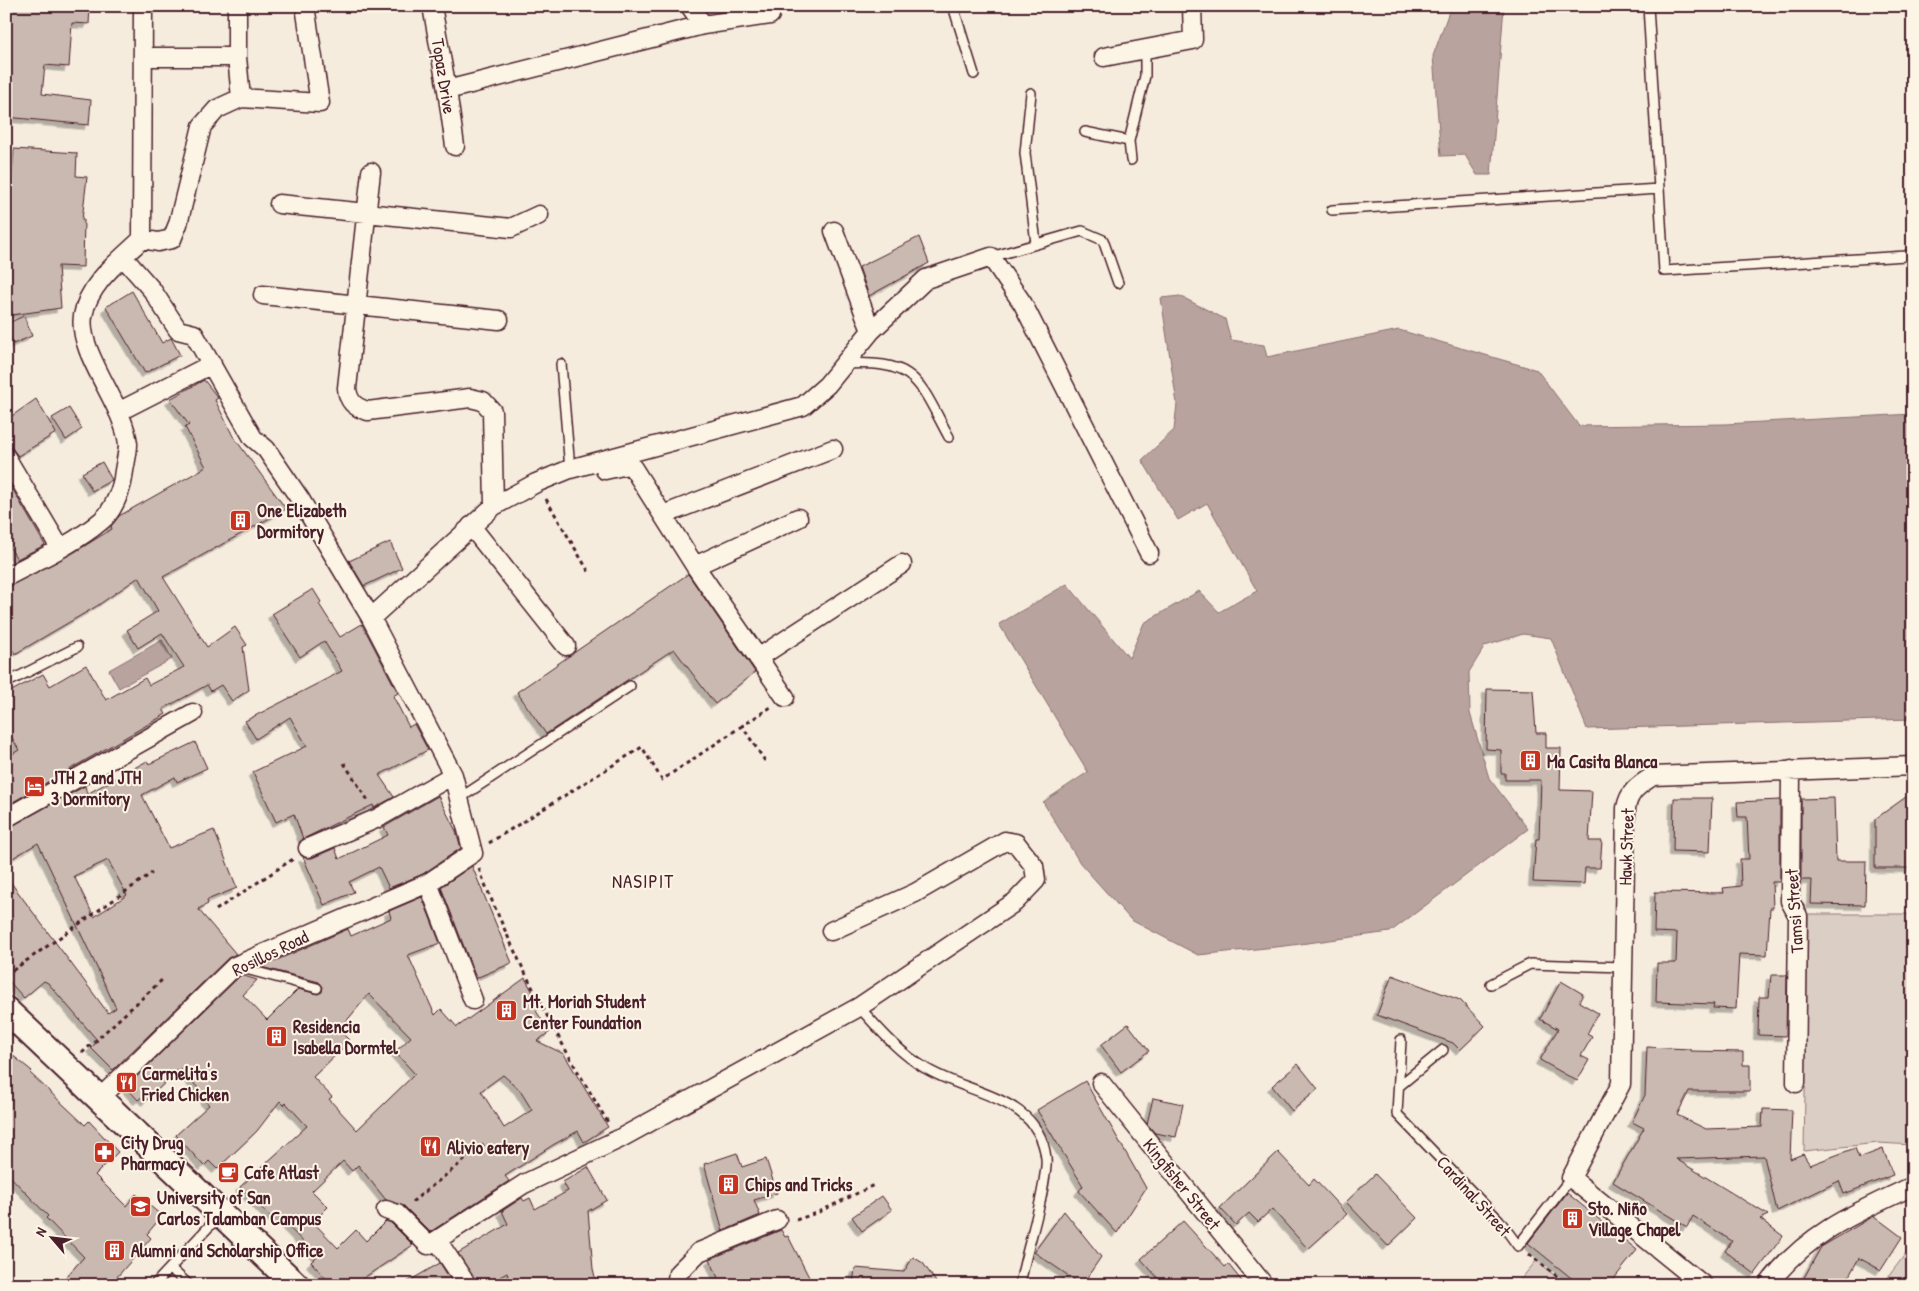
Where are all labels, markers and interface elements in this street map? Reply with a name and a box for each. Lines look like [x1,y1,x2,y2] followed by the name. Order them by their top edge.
[426,36,462,116] street label: Topaz Drive
[257,498,347,545] place label: One Elizabeth Dormitory
[229,508,253,532] building icon: One Elizabeth Dormitory
[1519,749,1543,773] building icon: Ma Casita Blanca
[1547,749,1658,774] place label: Ma Casita Blanca
[51,765,142,812] place label: JTH 2 and JTH 3 Dormitory
[23,775,47,799] hotel icon: JTH 2 and JTH 3 Dormitory
[1612,807,1640,886] street label: Hawk Street
[1779,867,1809,954] street label: Tamsi Street
[612,868,674,894] district label: NASIPIT
[228,924,312,982] street label: Rosillos Road
[523,989,647,1035] place label: Mt. Moriah Student Center Foundation
[495,999,519,1023] building icon: Mt. Moriah Student Center Foundation
[293,1014,399,1060] place label: Residencia Isabella Dormtel
[265,1024,289,1048] building icon: Residencia Isabella Dormtel
[141,1061,229,1107] place label: Carmelita's Fried Chicken
[114,1071,138,1095] restaurant icon: Carmelita's Fried Chicken
[121,1130,185,1177] place label: City Drug Pharmacy
[1137,1133,1227,1236] street label: Kingfisher Street
[419,1135,443,1159] restaurant icon: Alivio eatery
[447,1135,530,1161] place label: Alivio eatery
[93,1140,117,1164] pharmacy icon: City Drug Pharmacy
[1431,1150,1518,1242] street label: Cardinal Street
[216,1160,240,1184] cafe icon: Cafe Atlast
[244,1160,319,1185] place label: Cafe Atlast
[717,1172,741,1196] building icon: Chips and Tricks
[745,1172,852,1198] place label: Chips and Tricks
[157,1185,321,1232] place label: University of San Carlos Talamban Campus
[129,1195,153,1219] school or university icon: University of San Carlos Talamban Campus
[1588,1196,1682,1243] place label: Sto. Niño Village Chapel
[1560,1206,1584,1230] building icon: Sto. Niño Village Chapel
[28,1214,78,1264] north arrow
[30,1223,50,1239] text: N
[103,1238,127,1262] building icon: Alumni and Scholarship Office
[131,1238,324,1264] place label: Alumni and Scholarship Office

